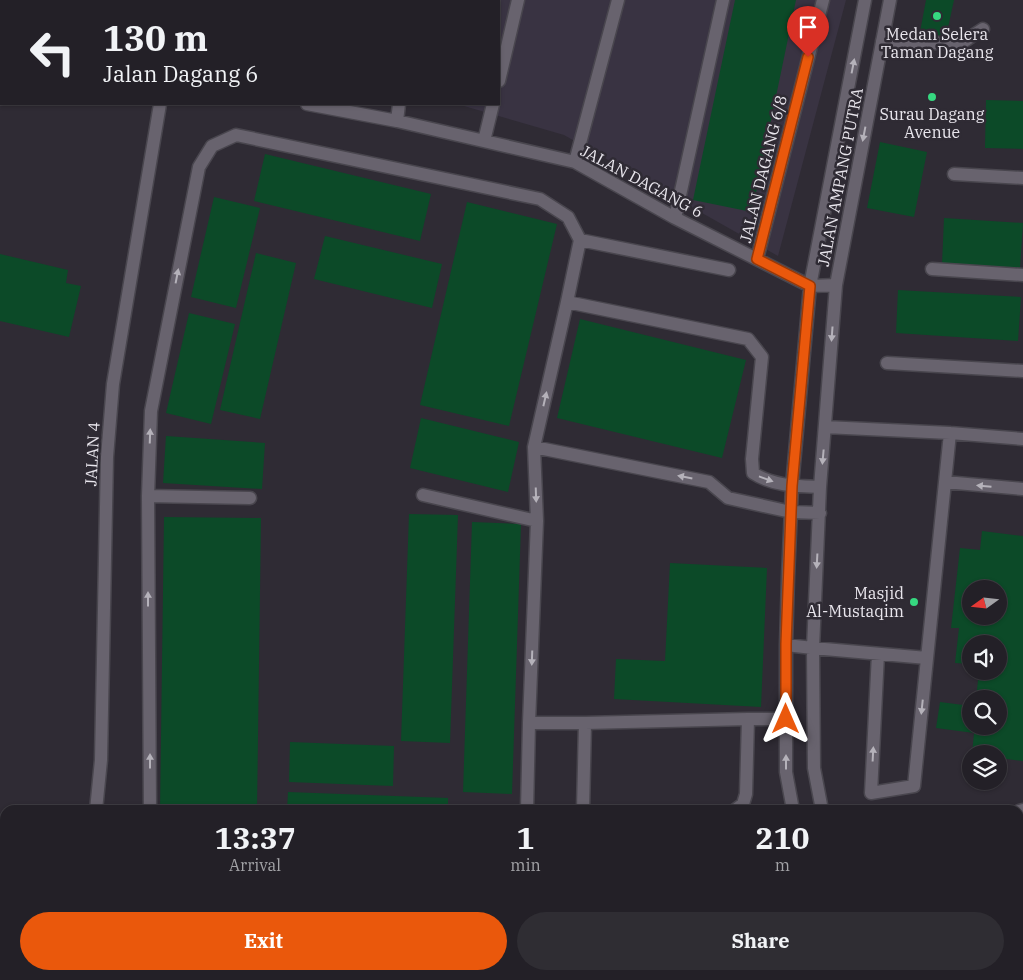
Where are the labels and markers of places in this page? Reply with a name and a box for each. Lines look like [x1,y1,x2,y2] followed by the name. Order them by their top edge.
[787,6,829,57] pin
[931,10,943,22] marker: Medan Selera Taman Dagang
[881,24,994,62] place label: Medan Selera Taman Dagang
[926,91,938,103] marker: Surau Dagang Avenue
[880,104,985,142] place label: Surau Dagang Avenue
[806,583,904,621] place label: Masjid Al-Mustaqim
[908,596,920,608] marker: Masjid Al-Mustaqim

